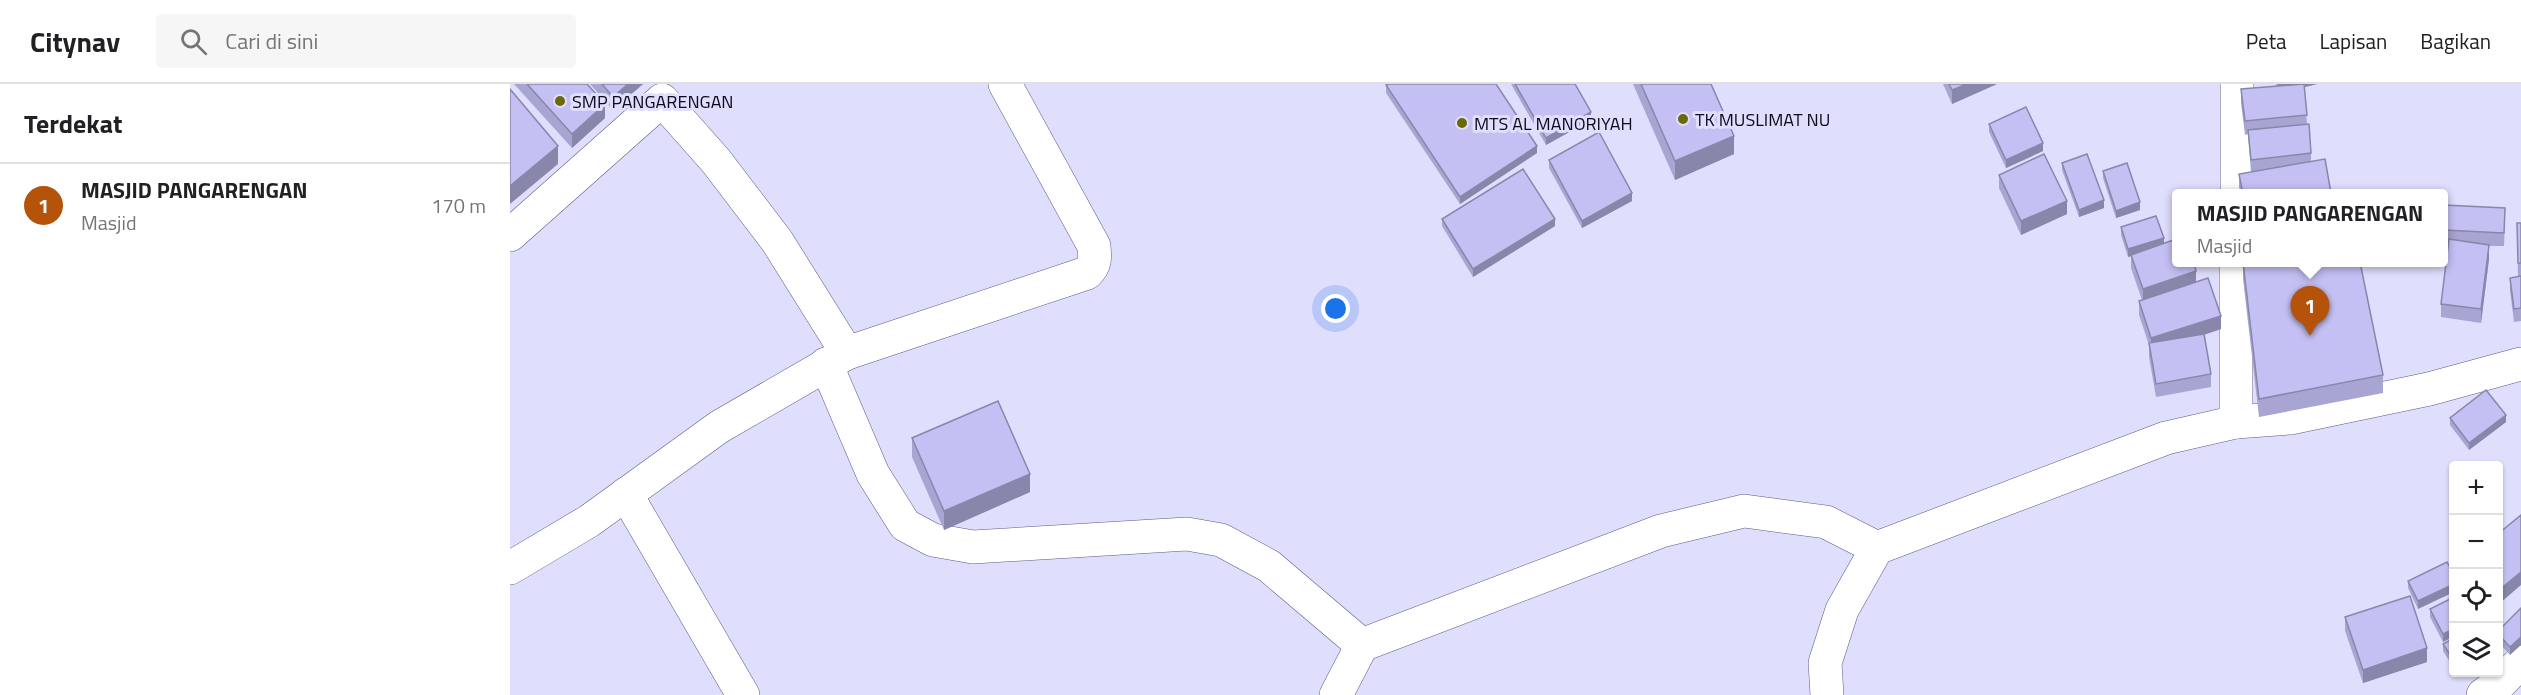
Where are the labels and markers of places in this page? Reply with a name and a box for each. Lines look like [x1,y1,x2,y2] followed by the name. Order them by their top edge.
[572,88,734,115] place label: SMP PANGARENGAN
[553,94,567,108] marker: SMP PANGARENGAN
[1695,106,1830,133] place label: TK MUSLIMAT NU
[1474,110,1633,137] place label: MTS AL MANORIYAH
[1676,112,1690,126] marker: TK MUSLIMAT NU
[1455,116,1469,130] marker: MTS AL MANORIYAH
[2290,286,2330,336] pin: 1

